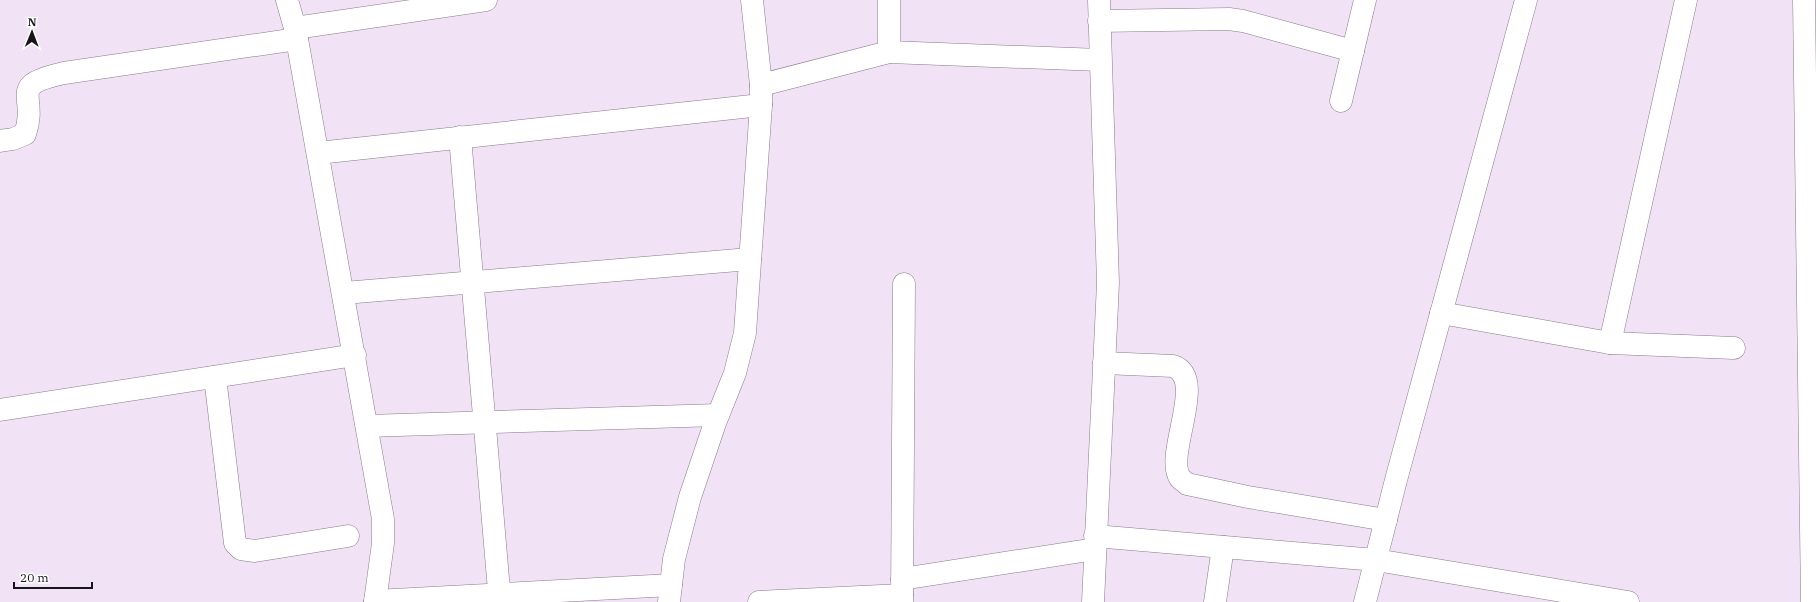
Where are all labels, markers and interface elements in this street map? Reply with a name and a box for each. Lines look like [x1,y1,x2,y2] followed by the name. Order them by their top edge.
[12,12,52,52] north arrow
[28,15,37,29] text: N
[14,564,92,590] scale bar
[20,570,49,585] text: 20 m

